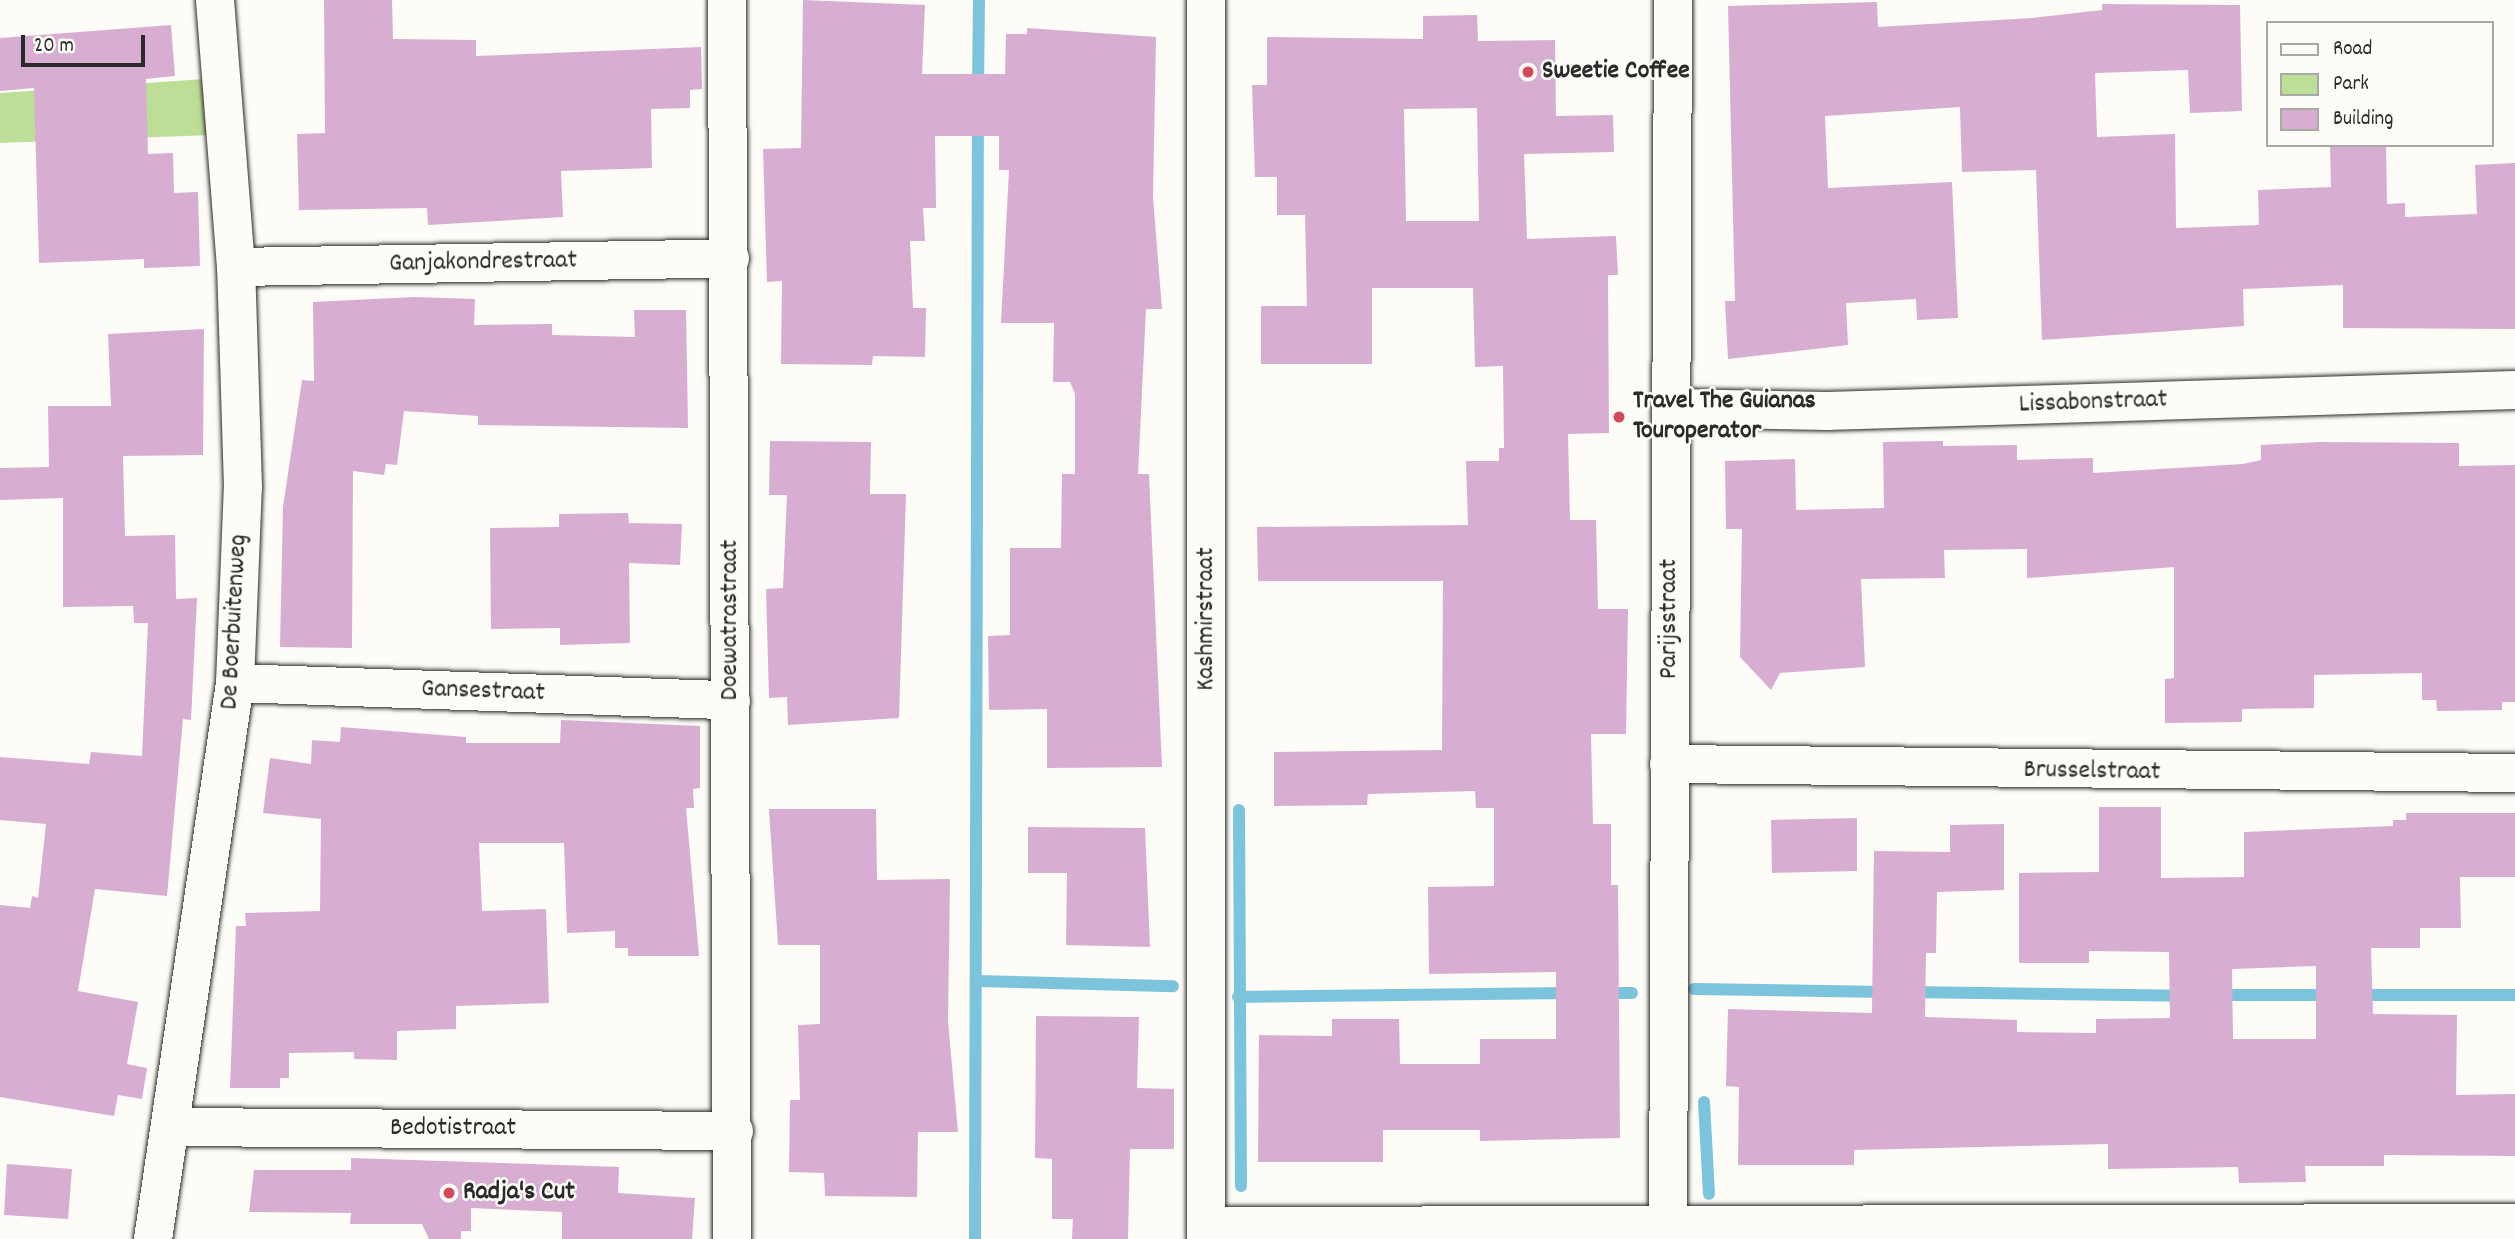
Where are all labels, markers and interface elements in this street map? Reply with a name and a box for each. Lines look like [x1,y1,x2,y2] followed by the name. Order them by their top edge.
[24,21,149,65] scale bar
[2266,21,2494,147] legend
[34,32,74,62] text: 20 m
[2333,35,2372,65] text: Road
[1542,56,1690,88] place label: Sweetie Coffee
[1520,64,1536,80] marker: Sweetie Coffee
[2333,70,2369,100] text: Park
[2333,105,2393,135] text: Building
[389,246,577,280] street label: Ganjakondrestraat
[2018,385,2168,421] street label: Lissabonstraat
[1633,386,1816,448] place label: Travel The Guianas Touroperator
[1611,409,1627,425] marker: Travel The Guianas Touroperator
[215,533,255,711] street label: De Boerbuitenweg
[715,540,747,700] street label: Doewatrastraat
[1191,547,1223,691] street label: Kashmirstraat
[1654,559,1686,679] street label: Parijsstraat
[421,674,545,710] street label: Gansestraat
[2023,755,2161,789] street label: Brusselstraat
[390,1113,516,1145] street label: Bedotistraat
[463,1177,575,1209] place label: Radja's Cut
[441,1185,457,1201] marker: Radja's Cut

